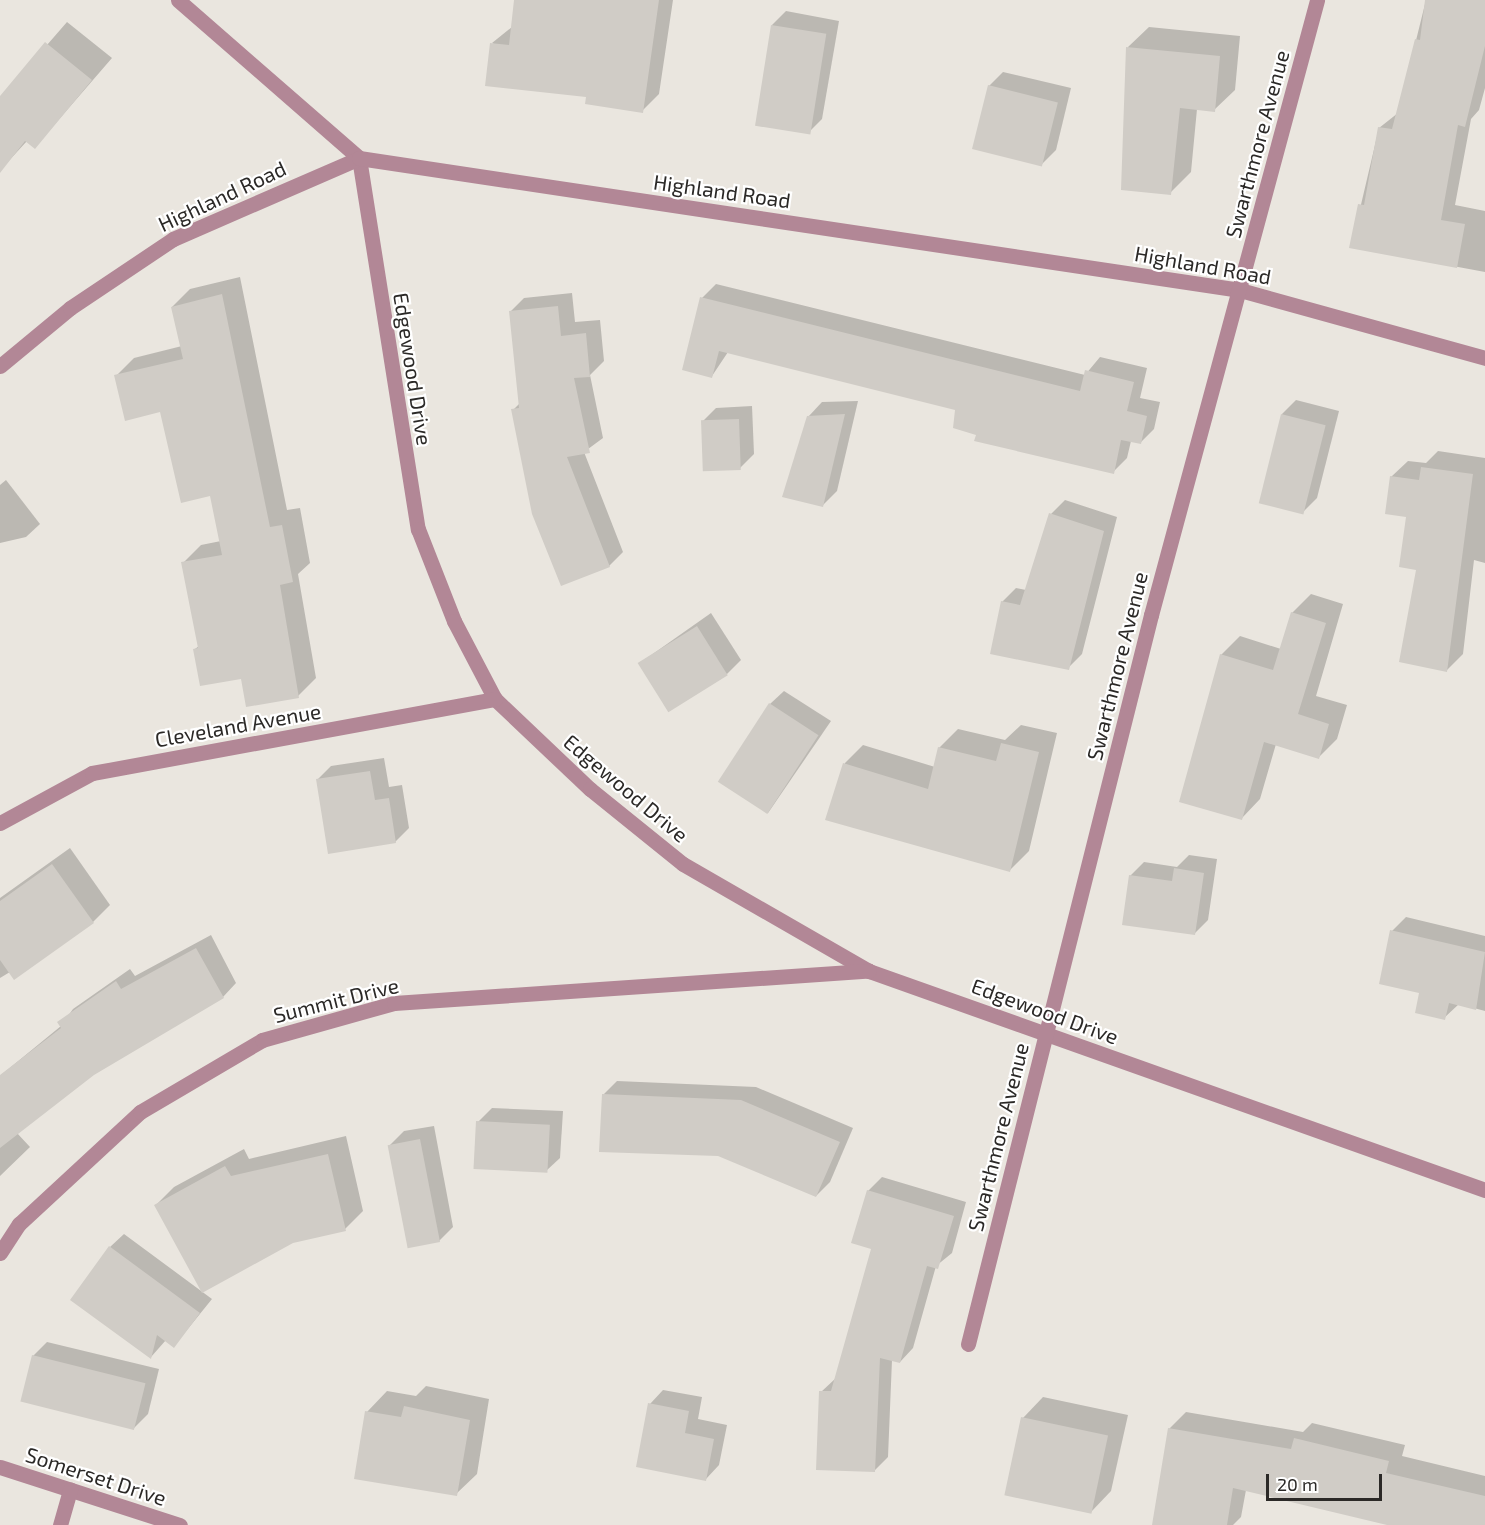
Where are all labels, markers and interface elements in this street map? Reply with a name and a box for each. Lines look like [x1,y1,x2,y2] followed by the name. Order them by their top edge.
[1220,47,1294,241] street label: Swarthmore Avenue
[154,155,290,237] street label: Highland Road
[652,169,792,213] street label: Highland Road
[1133,241,1273,289] street label: Highland Road
[388,291,438,447] street label: Edgewood Drive
[1081,569,1153,763] street label: Swarthmore Avenue
[153,698,323,752] street label: Cleveland Avenue
[559,729,693,847] street label: Edgewood Drive
[271,972,401,1028] street label: Summit Drive
[968,973,1122,1049] street label: Edgewood Drive
[962,1040,1034,1234] street label: Swarthmore Avenue
[23,1441,169,1511] street label: Somerset Drive
[1269,1462,1384,1500] scale bar
[1277,1473,1318,1495] text: 20 m

